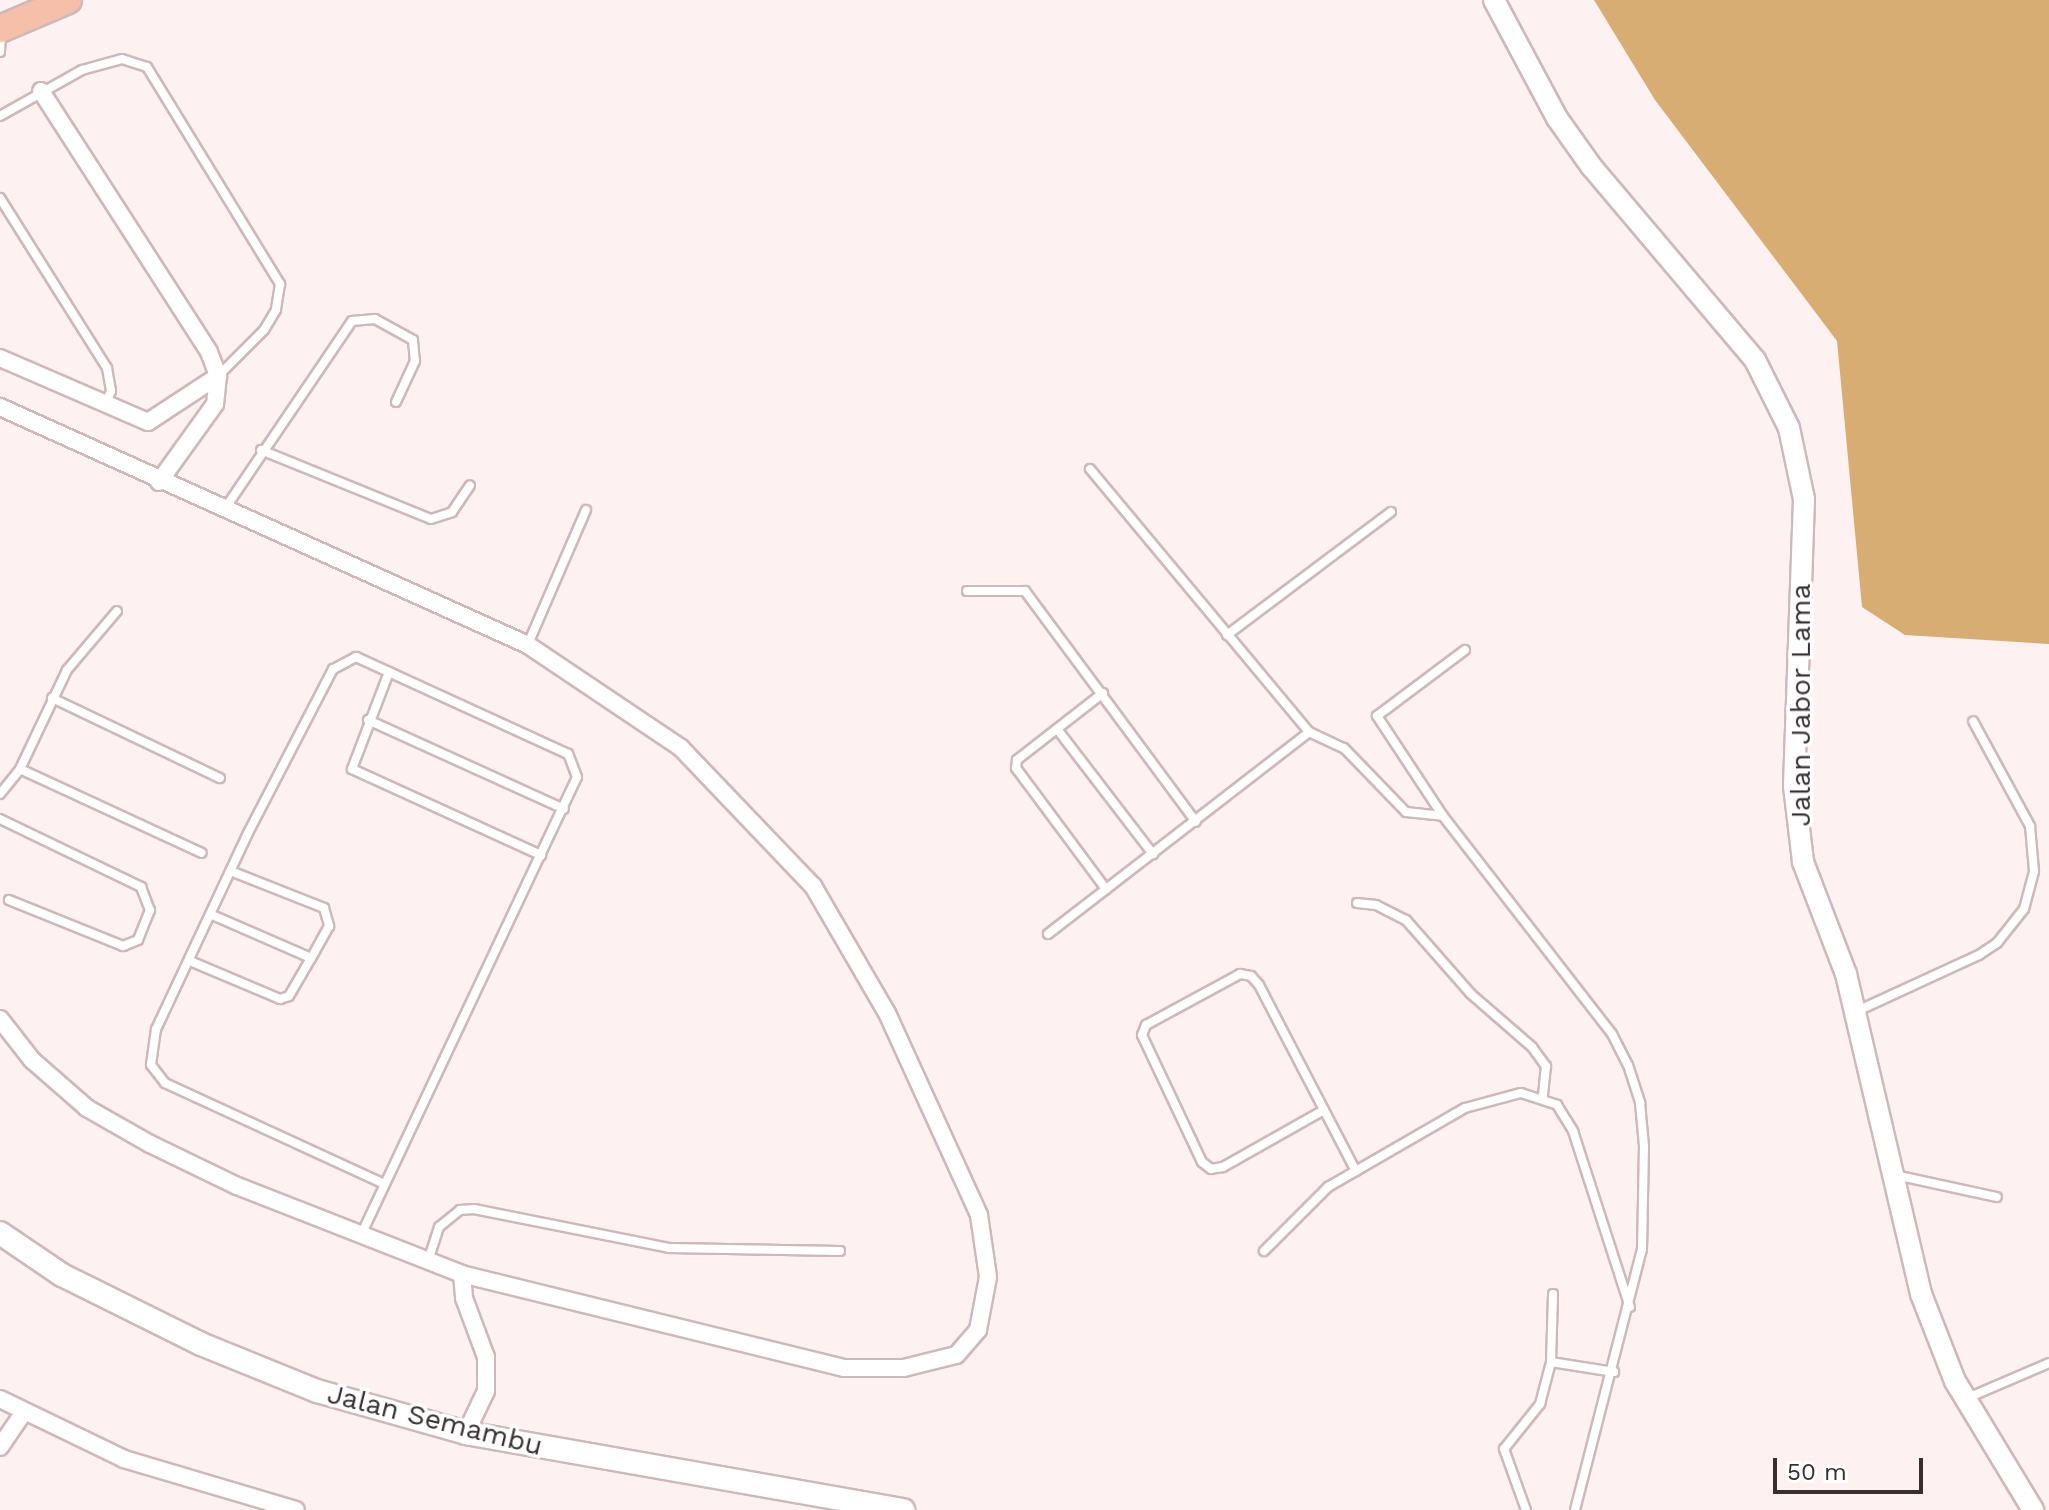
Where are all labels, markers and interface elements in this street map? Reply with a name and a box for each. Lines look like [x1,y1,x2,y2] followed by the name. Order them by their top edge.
[1784,583,1818,827] street label: Jalan Jabor Lama
[324,1377,546,1463] street label: Jalan Semambu
[1777,1442,1927,1492] scale bar
[1787,1458,1847,1486] text: 50 m

